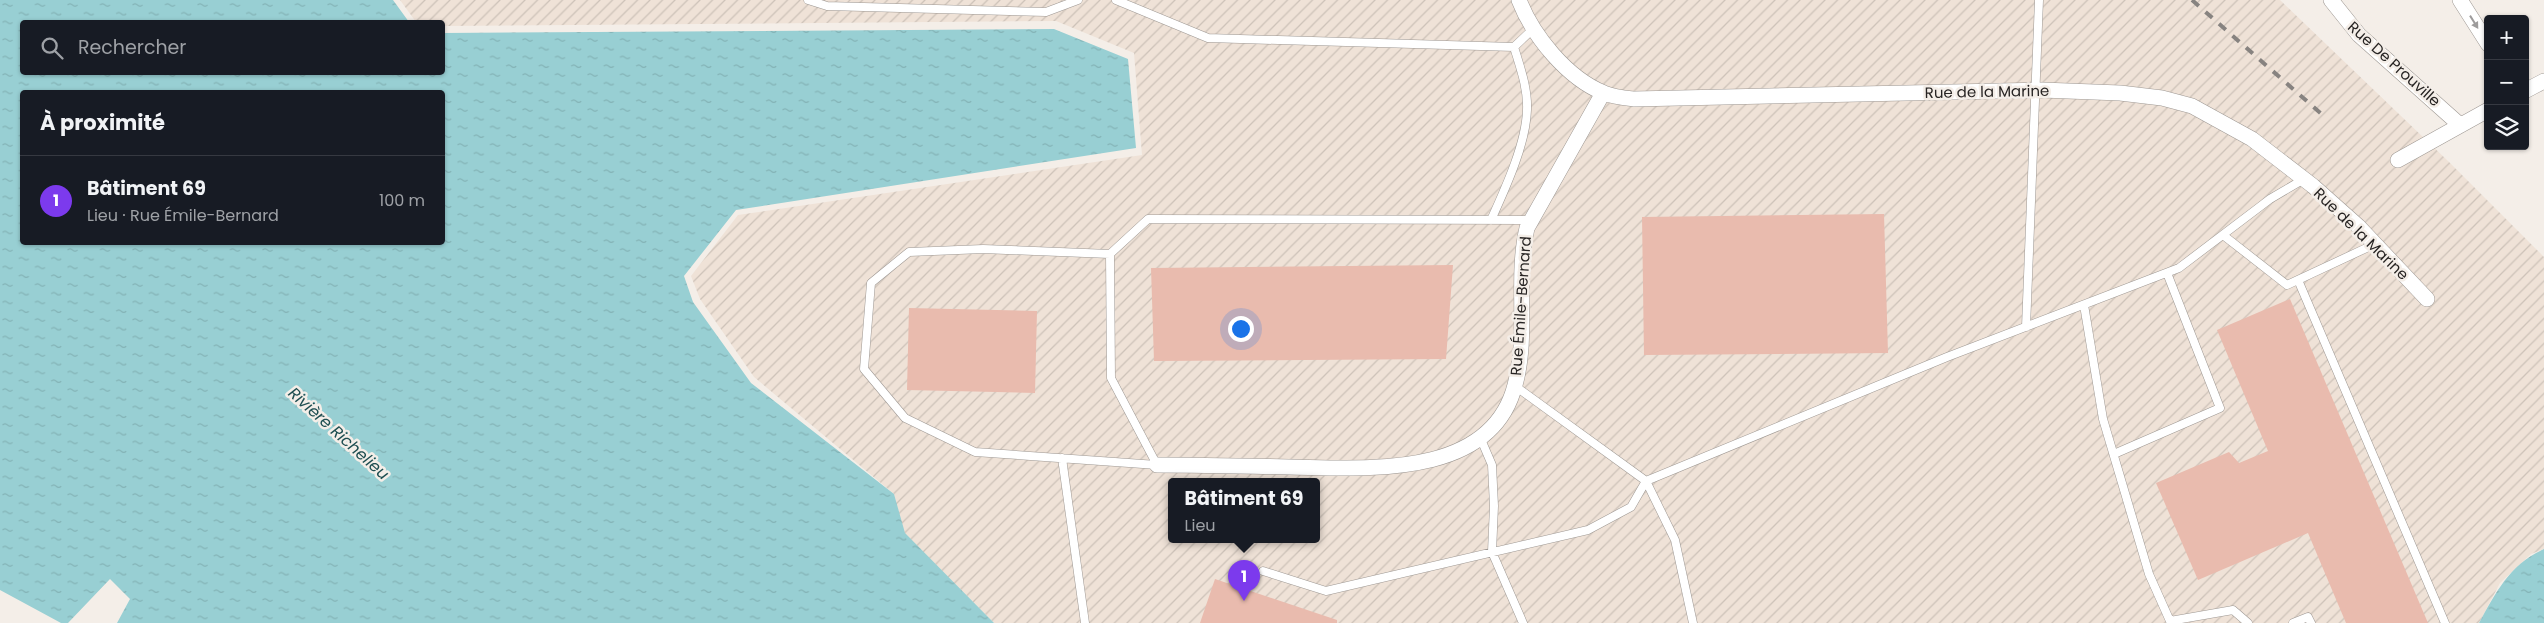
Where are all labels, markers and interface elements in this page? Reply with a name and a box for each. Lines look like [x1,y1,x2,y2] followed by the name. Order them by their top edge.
[2469,15,2479,29] one-way arrow
[2484,15,2529,150] map controls
[2484,15,2529,60] button: +
[2343,16,2445,111] street label: Rue De Prouville
[20,20,445,75] search box
[38,34,66,62] icon: search
[78,34,186,61] text: Rechercher
[2484,60,2529,105] button: −
[1925,80,2049,103] street label: Rue de la Marine
[2484,105,2529,150] button: layers
[40,108,165,137] text: À proximité
[87,175,206,202] text: Bâtiment 69
[2309,183,2413,284] street label: Rue de la Marine
[53,189,59,212] text: 1
[379,189,425,212] text: 100 m
[87,204,279,227] text: Lieu · Rue Émile-Bernard
[1505,236,1536,376] street label: Rue Émile-Bernard
[1228,316,1254,342] your location
[283,382,394,485] water label: Rivière Richelieu
[1168,478,1320,543] popup
[1185,485,1303,512] text: Bâtiment 69
[1185,514,1216,537] text: Lieu
[1228,560,1260,601] pin: 1

